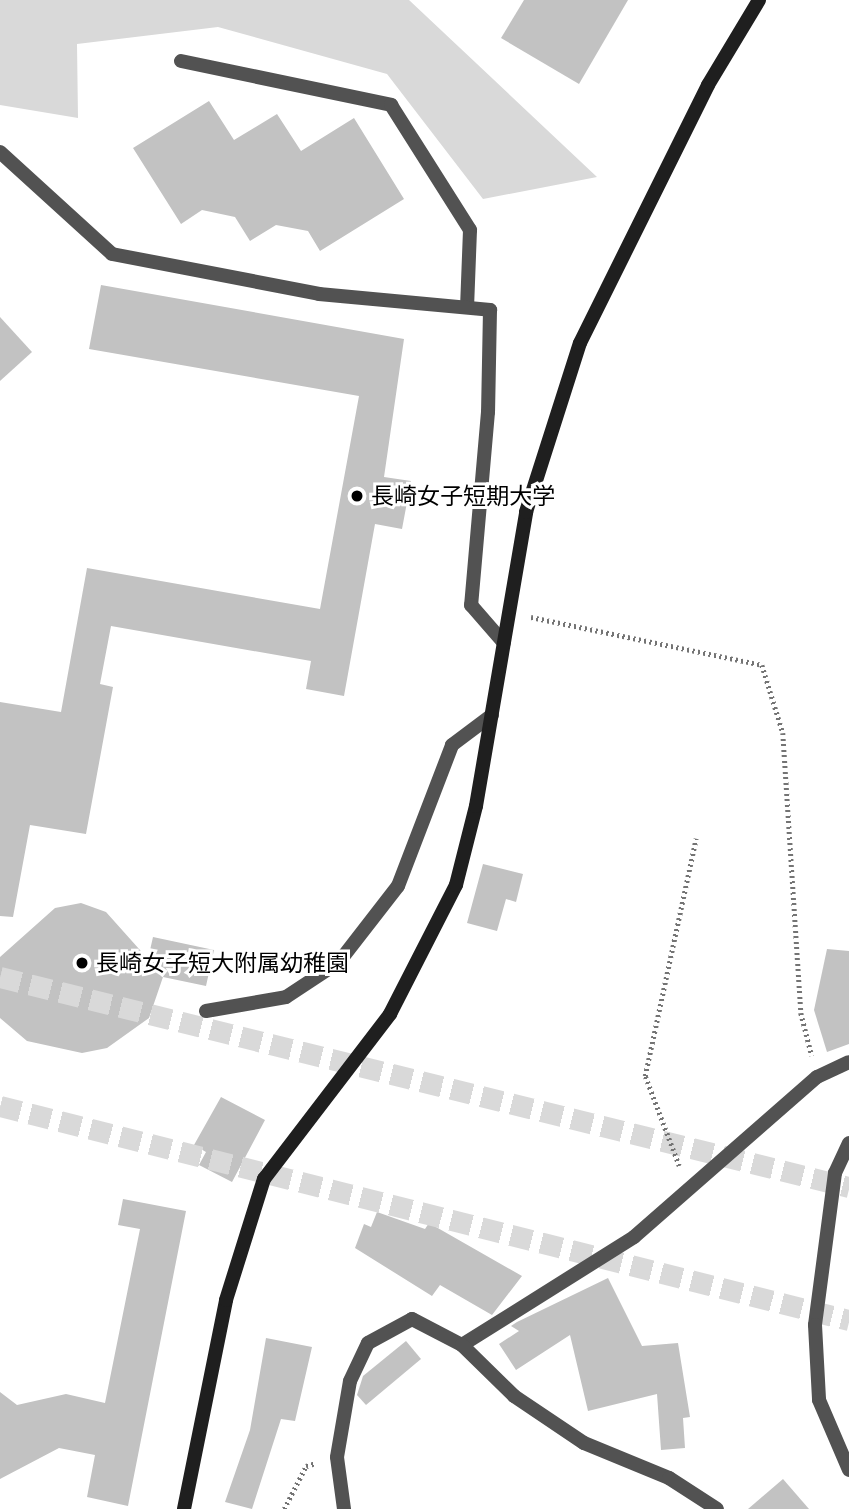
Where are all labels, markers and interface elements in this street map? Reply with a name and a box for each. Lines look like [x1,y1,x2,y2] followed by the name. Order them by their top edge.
[371,482,555,510] place label: 長崎女子短期大学
[349,488,365,504] marker: 長崎女子短期大学
[96,949,349,977] place label: 長崎女子短大附属幼稚園
[74,955,90,971] marker: 長崎女子短大附属幼稚園

